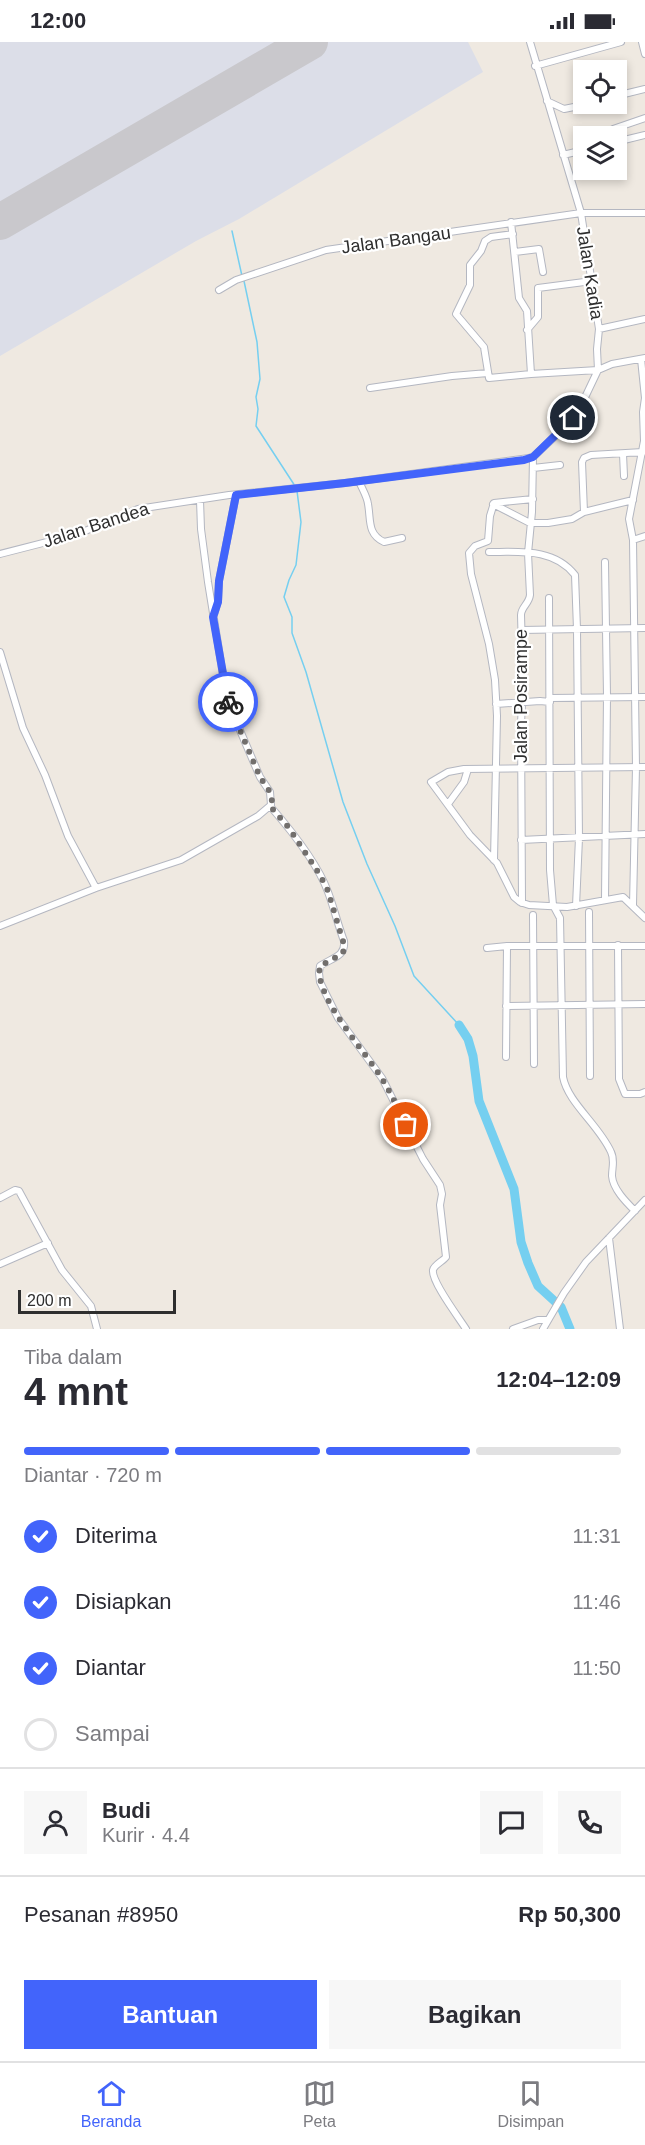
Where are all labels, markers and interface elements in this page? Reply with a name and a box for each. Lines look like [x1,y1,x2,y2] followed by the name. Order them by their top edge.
[30,8,86,33] text: 12:00
[573,60,627,180] map controls
[573,60,627,114] button: locate
[573,126,627,180] button: layers
[340,222,452,258] street label: Jalan Bangau
[573,225,607,322] street label: Jalan Kadia
[547,392,598,443] pin
[556,401,589,434] icon: home
[41,498,152,552] street label: Jalan Bandea
[511,629,531,763] street label: Jalan Posirampe
[198,672,258,732] courier
[212,686,245,719] icon: bike
[380,1099,431,1150] pin
[389,1108,422,1141] icon: bag
[18,1287,176,1314] scale bar
[27,1292,71,1309] text: 200 m
[24,1346,122,1368] text: Tiba dalam
[496,1367,621,1392] text: 12:04–12:09
[24,1370,128,1413] text: 4 mnt
[24,1464,162,1486] text: Diantar · 720 m
[24,1520,57,1553] icon: check
[75,1523,157,1548] text: Diterima
[572,1525,621,1547] text: 11:31
[24,1586,57,1619] icon: check
[75,1589,172,1614] text: Disiapkan
[572,1591,621,1613] text: 11:46
[24,1652,57,1685] icon: check
[75,1655,146,1680] text: Diantar
[572,1657,621,1679] text: 11:50
[75,1721,150,1746] text: Sampai
[24,1791,87,1854] button: person
[480,1791,543,1854] button: chat
[558,1791,621,1854] button: phone
[102,1798,151,1823] text: Budi
[102,1824,190,1846] text: Kurir · 4.4
[24,1902,178,1927] text: Pesanan #8950
[518,1902,621,1927] text: Rp 50,300
[24,1980,317,2049] button: Bantuan
[329,1980,621,2049] button: Bagikan
[81,2077,141,2131] tab: Beranda
[303,2077,336,2131] tab: Peta
[497,2077,564,2131] tab: Disimpan

